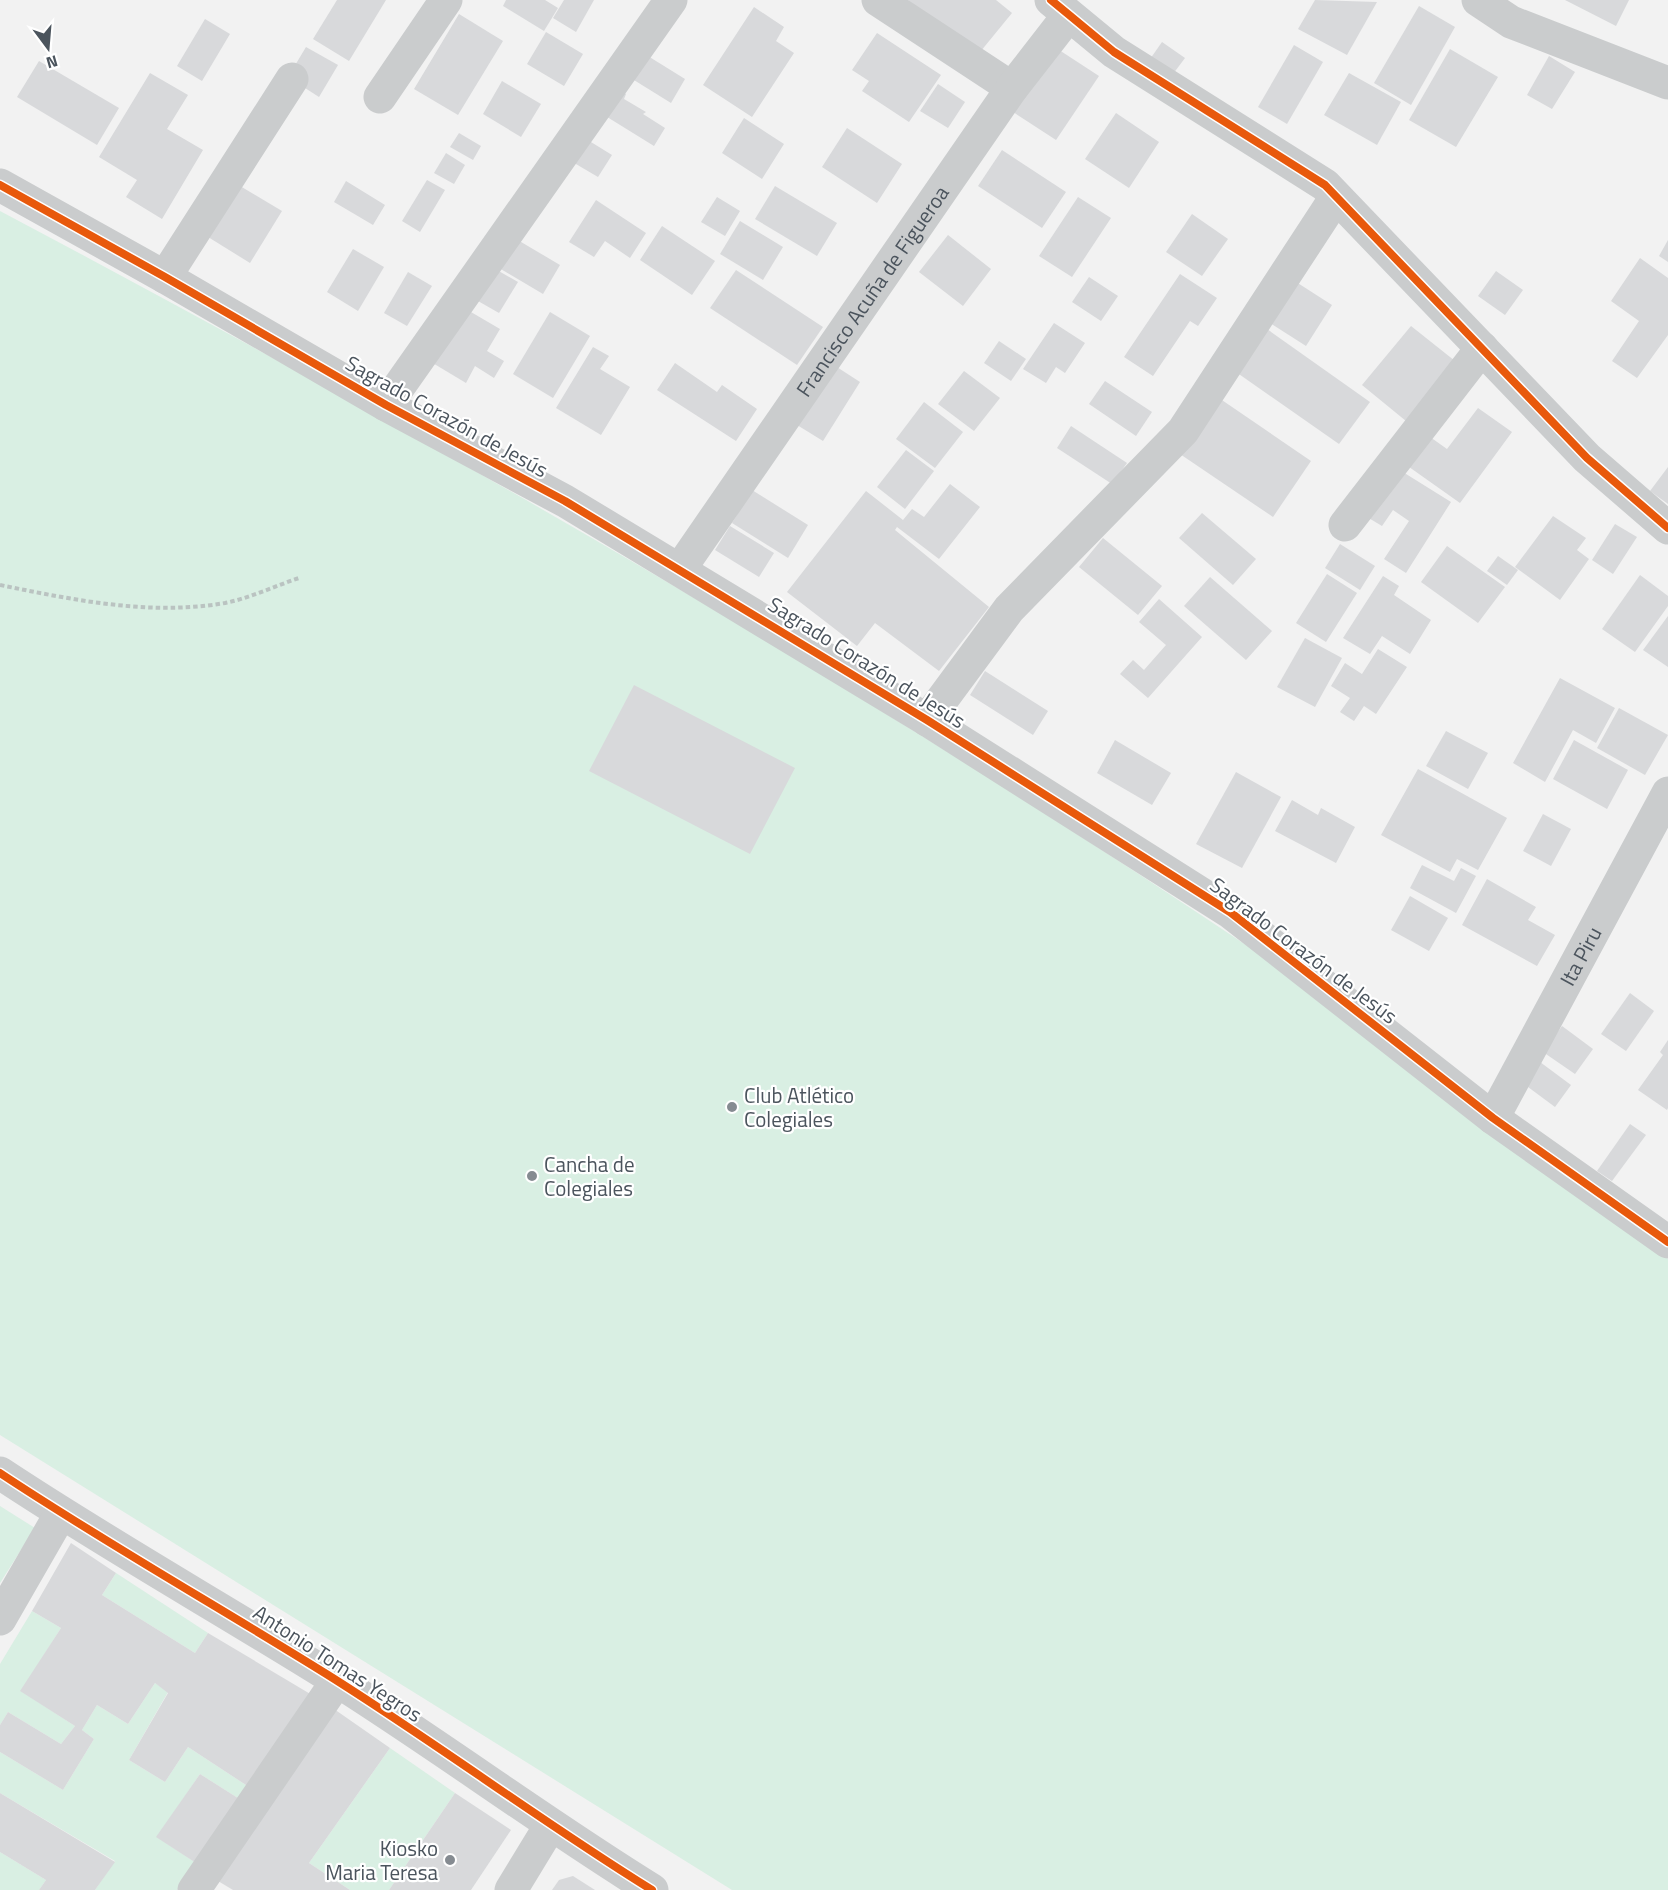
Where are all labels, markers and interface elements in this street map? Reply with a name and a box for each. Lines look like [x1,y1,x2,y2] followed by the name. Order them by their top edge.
[18,18,78,78] north arrow
[43,49,61,75] text: N
[788,178,957,403] street label: Francisco Acuña de Figueroa
[340,347,554,485] street label: Sagrado Corazón de Jesús
[762,588,972,736] street label: Sagrado Corazón de Jesús
[1204,869,1404,1031] street label: Sagrado Corazón de Jesús
[1551,921,1609,991] street label: Ita Piru
[744,1079,854,1135] place label: Club Atlético Colegiales
[725,1100,739,1114] marker: Club Atlético Colegiales
[544,1148,635,1204] place label: Cancha de Colegiales
[525,1169,539,1183] marker: Cancha de Colegiales
[247,1596,429,1730] street label: Antonio Tomas Yegros
[325,1832,438,1888] place label: Kiosko Maria Teresa
[443,1853,457,1867] marker: Kiosko Maria Teresa

